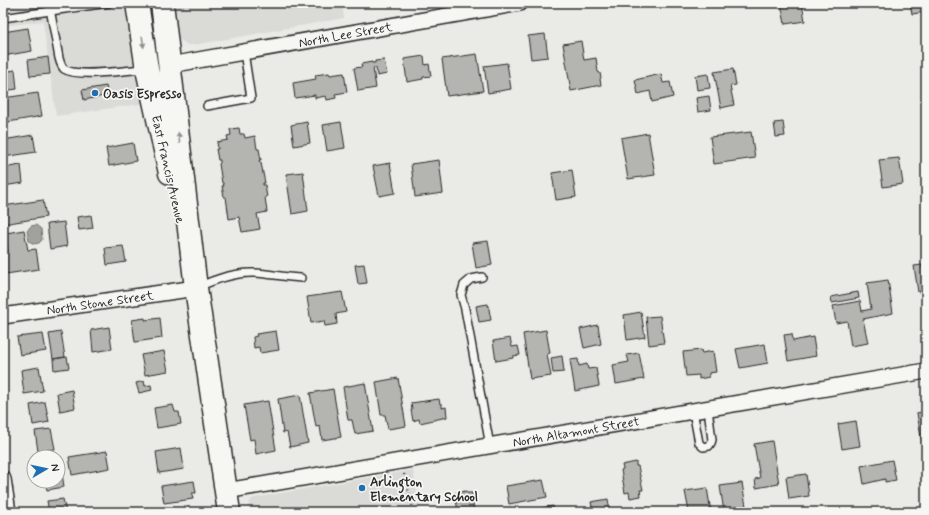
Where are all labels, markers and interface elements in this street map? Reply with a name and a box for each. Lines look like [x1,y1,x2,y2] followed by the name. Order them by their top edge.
[297,19,394,52] street label: North Lee Street
[140,36,146,48] one-way arrow
[103,86,182,103] place label: Oasis Espresso
[90,88,100,98] marker: Oasis Espresso
[147,114,188,225] street label: East Francis Avenue
[175,132,182,144] one-way arrow
[46,287,155,320] street label: North Stone Street
[511,413,641,452] street label: North Altamont Street
[26,449,66,489] north arrow
[47,463,62,472] text: N
[370,474,478,506] place label: Arlington Elementary School
[357,483,367,493] marker: Arlington Elementary School

